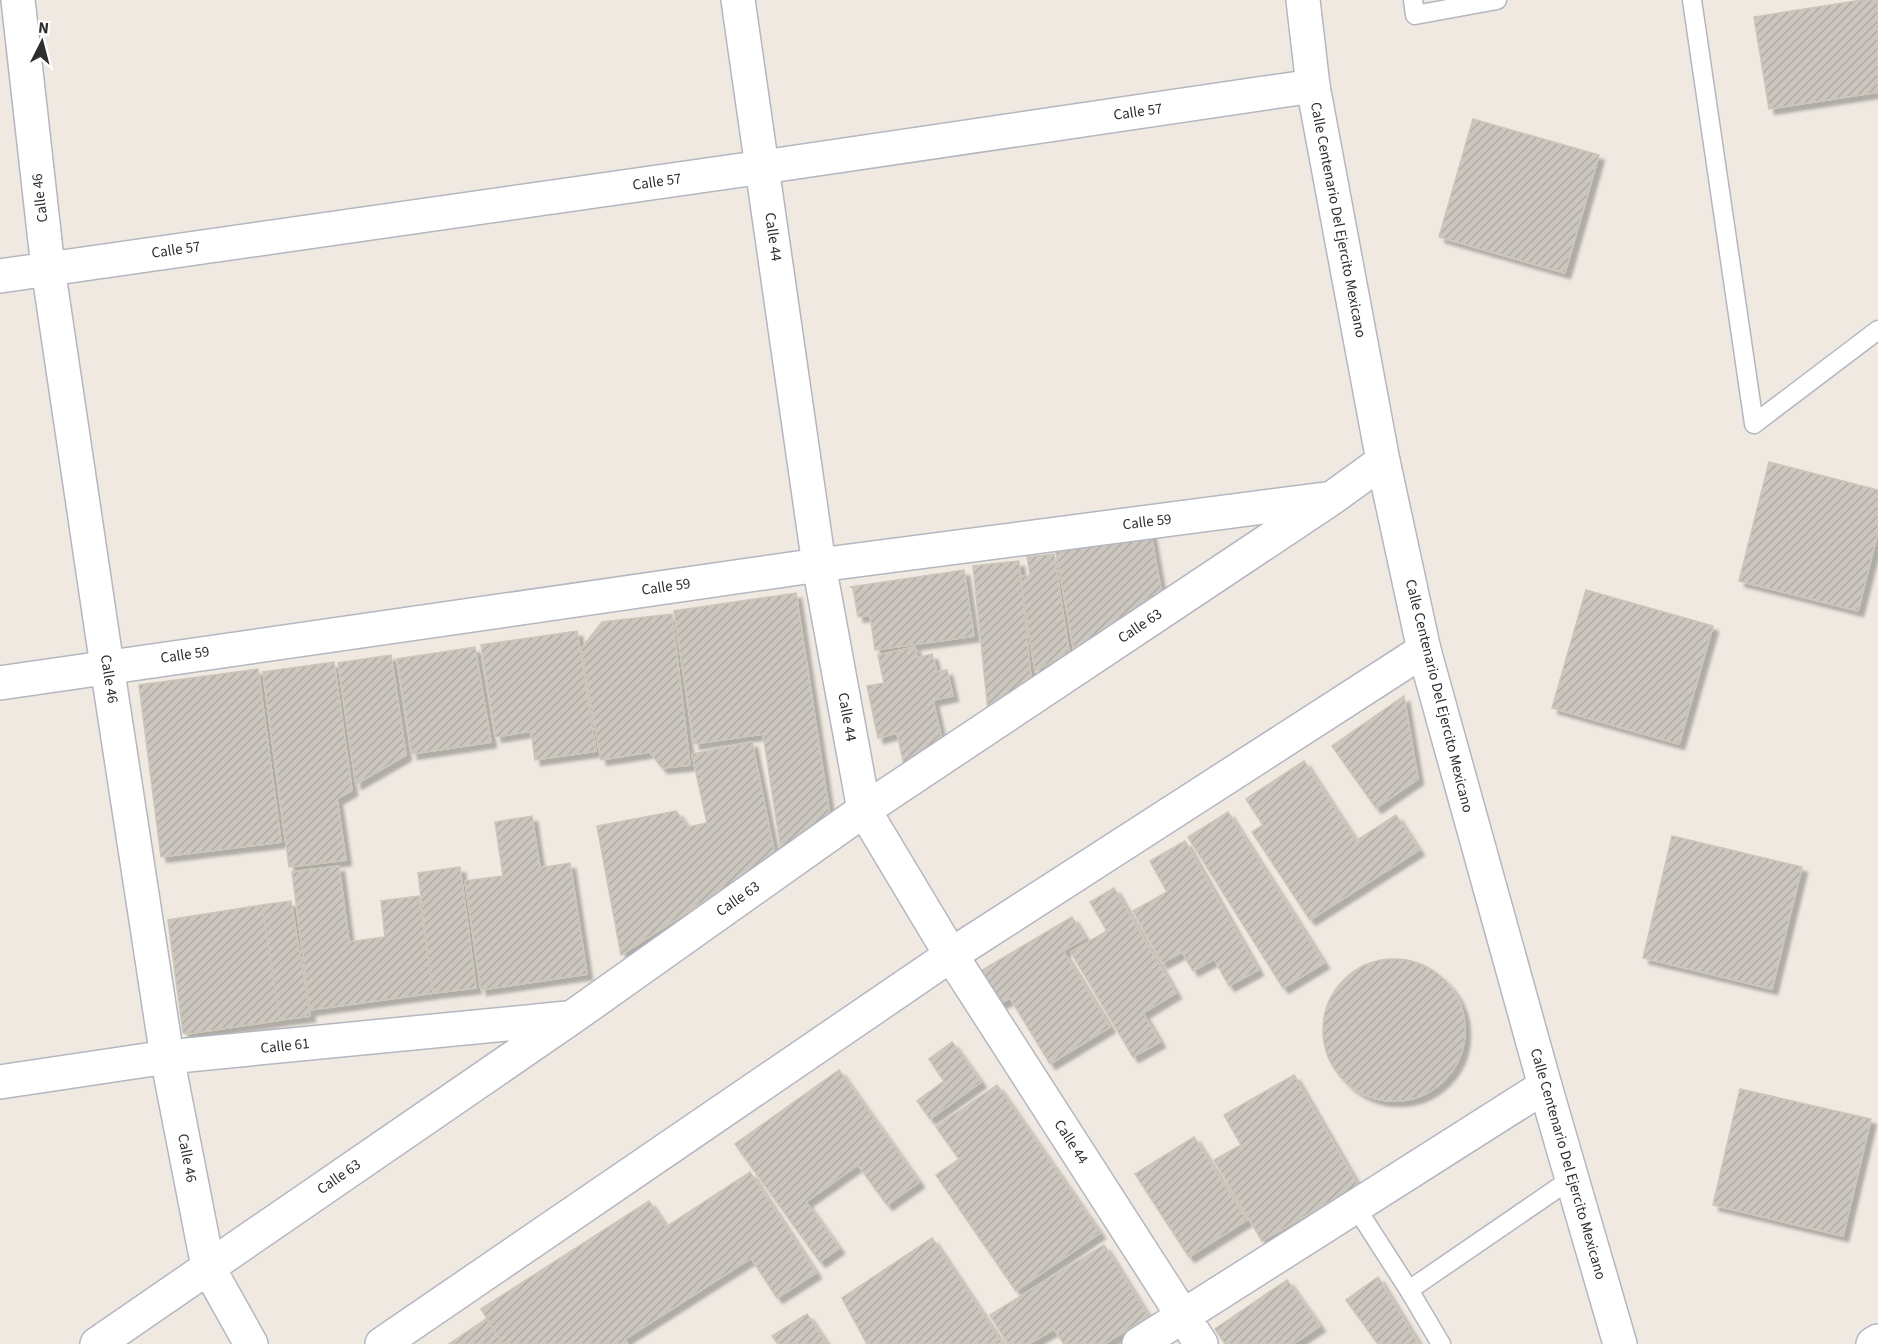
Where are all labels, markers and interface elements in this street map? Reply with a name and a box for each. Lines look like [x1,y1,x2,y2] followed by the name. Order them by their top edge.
[12,12,72,72] north arrow
[37,17,50,40] text: N
[1112,98,1164,126] street label: Calle 57
[1305,100,1371,340] street label: Calle Centenario Del Ejercito Mexicano
[631,168,683,196] street label: Calle 57
[27,172,53,224] street label: Calle 46
[759,211,787,263] street label: Calle 44
[150,236,202,264] street label: Calle 57
[1121,509,1173,535] street label: Calle 59
[640,573,692,601] street label: Calle 59
[1400,577,1478,815] street label: Calle Centenario Del Ejercito Mexicano
[1114,604,1166,648] street label: Calle 63
[159,641,211,669] street label: Calle 59
[95,653,123,705] street label: Calle 46
[832,691,862,744] street label: Calle 44
[712,876,764,922] street label: Calle 63
[259,1033,311,1059] street label: Calle 61
[1525,1046,1611,1282] street label: Calle Centenario Del Ejercito Mexicano
[1049,1116,1093,1169] street label: Calle 44
[172,1132,202,1184] street label: Calle 46
[313,1154,365,1200] street label: Calle 63

